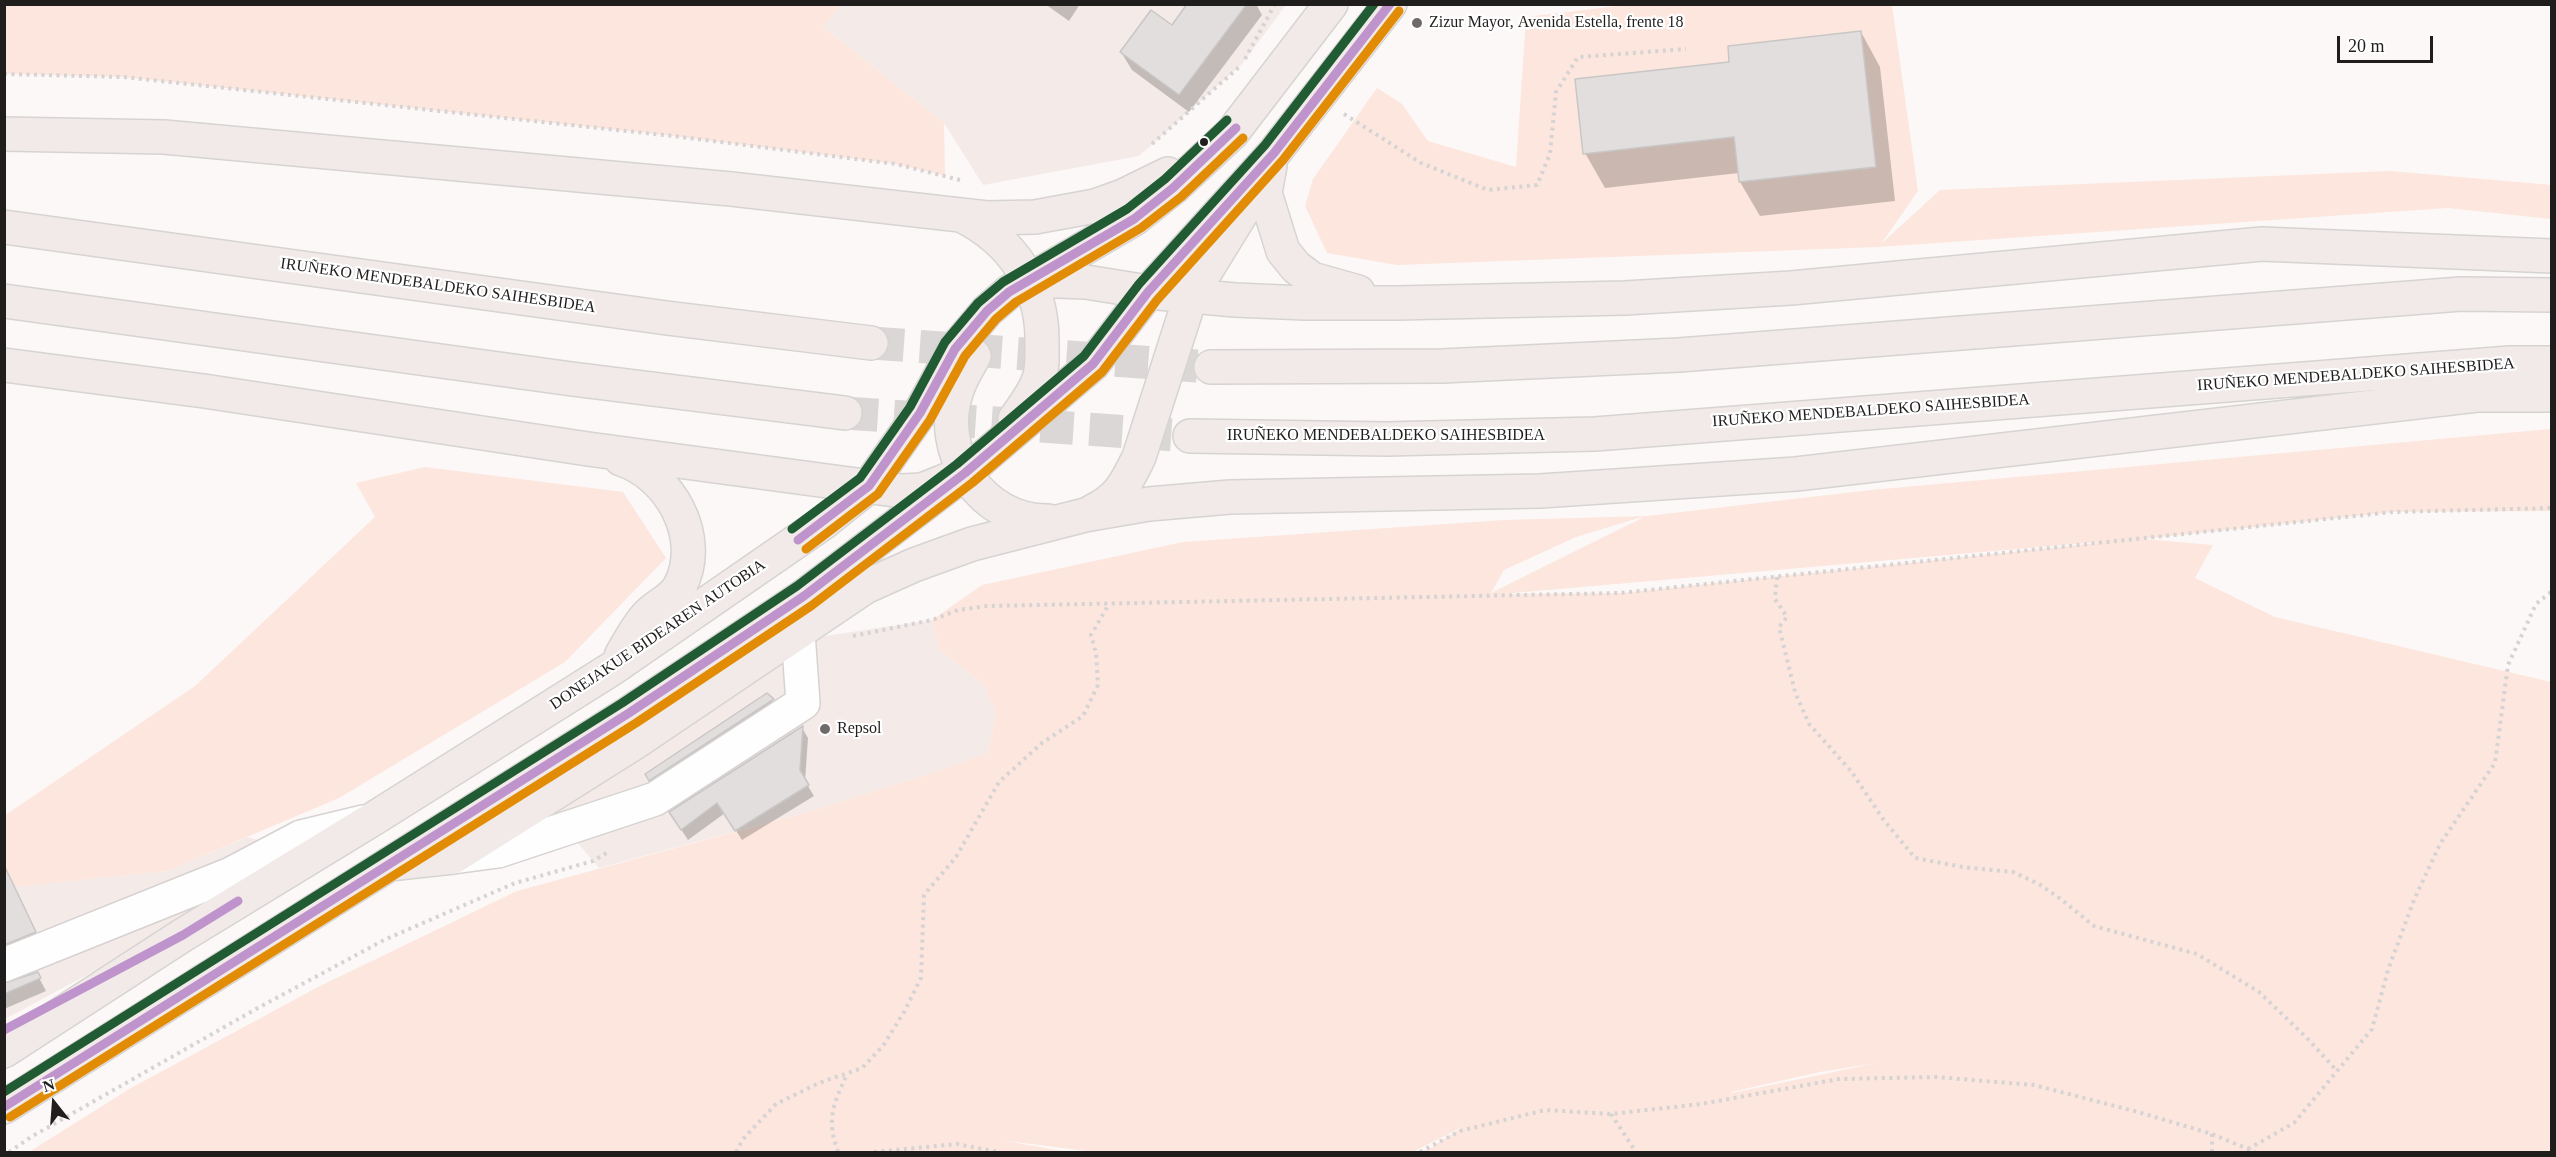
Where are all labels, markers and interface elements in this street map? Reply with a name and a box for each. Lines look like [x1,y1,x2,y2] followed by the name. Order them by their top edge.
[1429,13,1684,33] place label: Zizur Mayor, Avenida Estella, frente 18
[1410,16,1424,30] marker: Zizur Mayor, Avenida Estella, frente 18
[2340,24,2436,62] scale bar
[2348,36,2385,56] text: 20 m
[1198,136,1210,148] unlabelled marker
[279,254,597,318] street label: IRUÑEKO MENDEBALDEKO SAIHESBIDEA
[2197,354,2515,396] street label: IRUÑEKO MENDEBALDEKO SAIHESBIDEA
[1712,390,2030,432] street label: IRUÑEKO MENDEBALDEKO SAIHESBIDEA
[1227,426,1545,446] street label: IRUÑEKO MENDEBALDEKO SAIHESBIDEA
[547,556,769,714] street label: DONEJAKUE BIDEAREN AUTOBIA
[837,719,881,739] place label: Repsol
[818,722,832,736] marker: Repsol
[24,1073,84,1133] north arrow
[41,1075,57,1095] text: N

